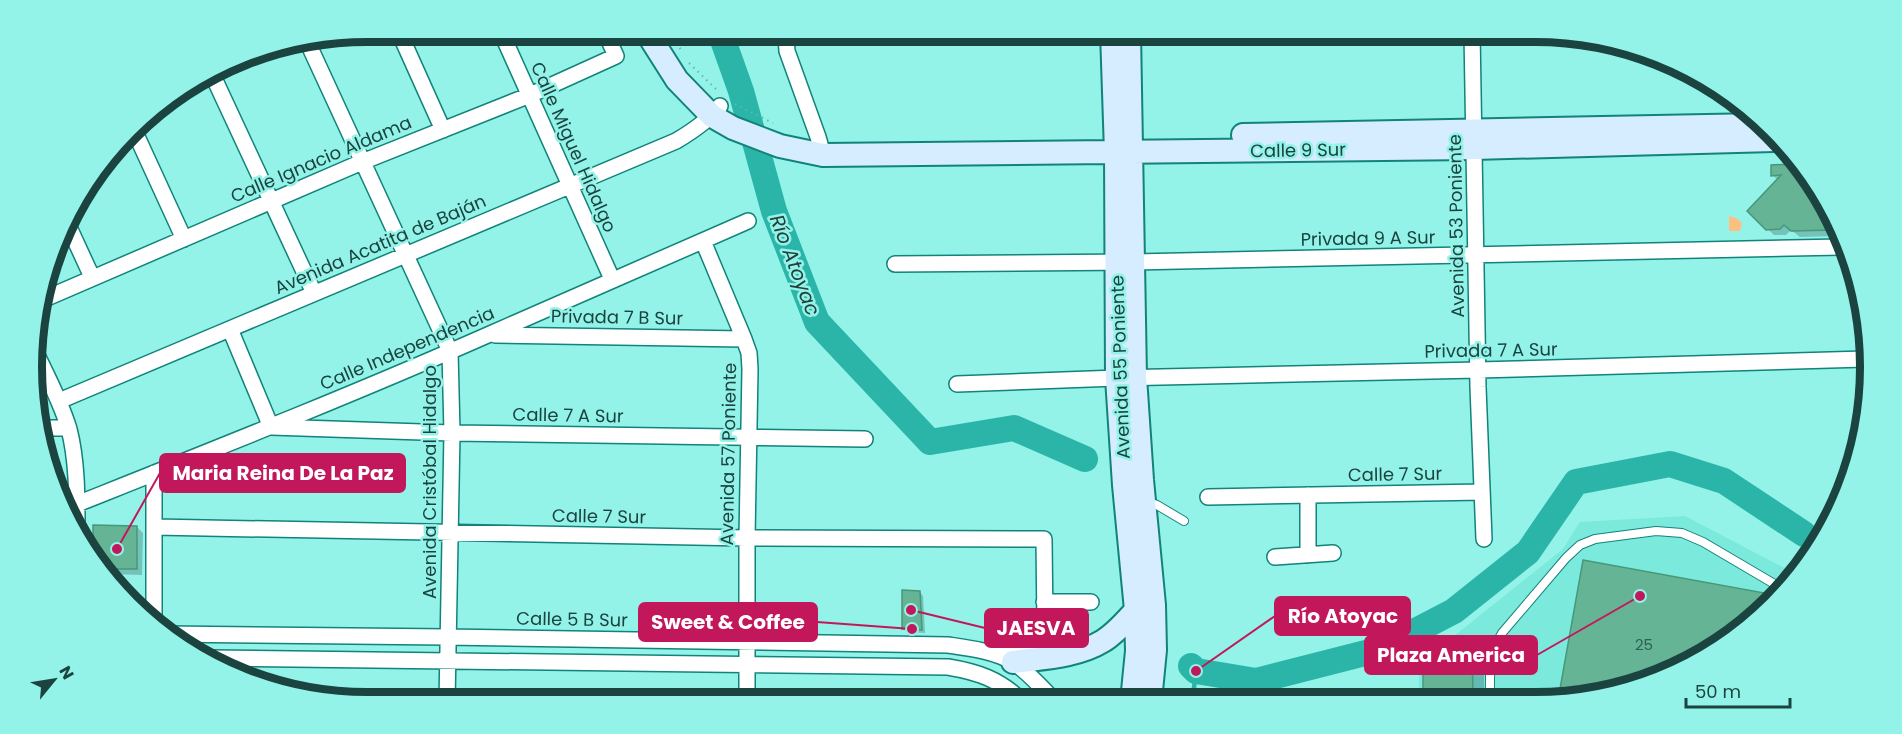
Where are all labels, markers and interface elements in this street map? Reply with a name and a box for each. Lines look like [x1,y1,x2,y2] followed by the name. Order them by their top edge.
[525,58,623,236] street label: Calle Miguel Hidalgo
[227,110,415,208] street label: Calle Ignacio Aldama
[1442,134,1470,318] street label: Avenida 53 Poniente
[1250,137,1346,163] street label: Calle 9 Sur
[270,188,490,300] street label: Avenida Acatita de Baján
[763,210,827,320] water label: Río Atoyac
[1300,224,1436,252] street label: Privada 9 A Sur
[1104,275,1136,459] street label: Avenida 55 Poniente
[316,300,498,396] street label: Calle Independencia
[551,303,684,331] street label: Privada 7 B Sur
[1424,336,1558,364] street label: Privada 7 A Sur
[714,362,742,546] street label: Avenida 57 Poniente
[417,365,442,599] street label: Avenida Cristóbal Hidalgo
[512,402,624,428] street label: Calle 7 A Sur
[160,454,405,492] callout: Maria Reina De La Paz
[172,459,394,487] text: Maria Reina De La Paz
[1348,461,1443,487] street label: Calle 7 Sur
[552,503,647,529] street label: Calle 7 Sur
[1275,597,1410,635] callout: Río Atoyac
[1288,602,1398,630] text: Río Atoyac
[639,603,817,641] callout: Sweet & Coffee
[516,606,628,632] street label: Calle 5 B Sur
[651,608,805,636] text: Sweet & Coffee
[985,609,1088,647] callout: JAESVA
[997,614,1076,642] text: JAESVA
[1635,634,1653,655] house number: 25
[1365,636,1537,674] callout: Plaza America
[1377,641,1525,669] text: Plaza America
[24,650,84,710] north arrow
[54,662,80,684] text: N
[1686,671,1790,709] scale bar
[1695,679,1741,704] text: 50 m

